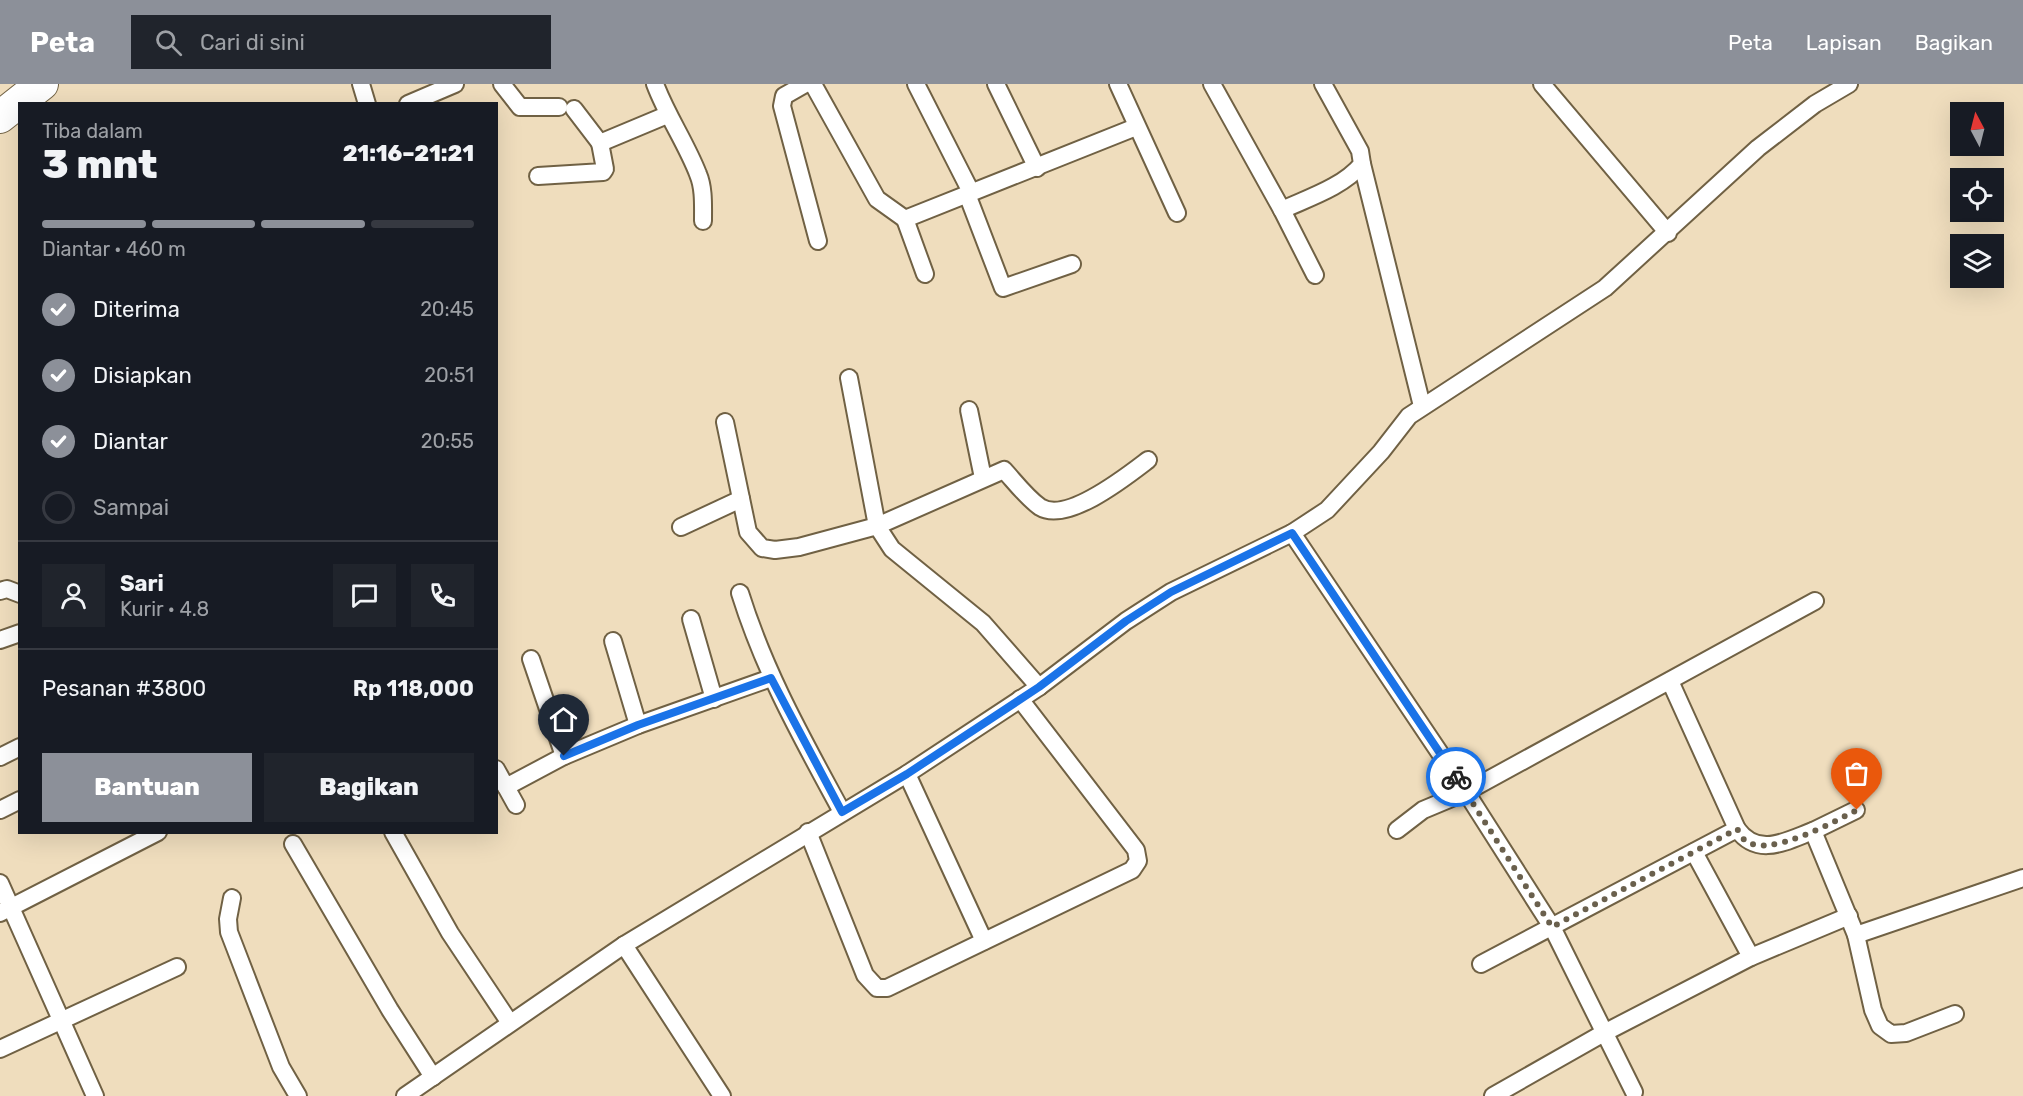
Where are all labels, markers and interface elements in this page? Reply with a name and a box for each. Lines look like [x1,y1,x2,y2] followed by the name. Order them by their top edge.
[131,15,551,69] search box
[30,26,95,59] text: Peta
[152,26,185,59] icon: search
[200,29,305,56] text: Cari di sini
[1728,30,1773,55] text: Peta
[1806,30,1882,55] text: Lapisan
[1915,30,1993,55] text: Bagikan
[1950,102,2004,156] north arrow
[1950,102,2004,288] map controls
[42,119,143,143] text: Tiba dalam
[343,140,474,167] text: 21:16–21:21
[42,142,158,188] text: 3 mnt
[1950,168,2004,222] button: locate
[1950,234,2004,288] button: layers
[42,237,186,261] text: Diantar · 460 m
[42,293,75,326] icon: check
[93,296,180,323] text: Diterima
[420,297,474,321] text: 20:45
[42,359,75,392] icon: check
[93,362,192,389] text: Disiapkan
[424,363,474,387] text: 20:51
[42,425,75,458] icon: check
[93,428,168,455] text: Diantar
[421,429,474,453] text: 20:55
[93,494,169,521] text: Sampai
[42,564,105,627] button: person
[333,564,396,627] button: chat
[411,564,474,627] button: phone
[120,570,164,597] text: Sari
[120,597,209,621] text: Kurir · 4.8
[42,675,206,702] text: Pesanan #3800
[353,675,474,702] text: Rp 118,000
[538,694,589,756] pin
[547,703,580,736] icon: home
[1426,747,1486,807] courier
[1831,748,1882,810] pin
[42,753,252,822] button: Bantuan
[264,753,474,822] button: Bagikan
[1840,757,1873,790] icon: bag
[1440,761,1473,794] icon: bike

